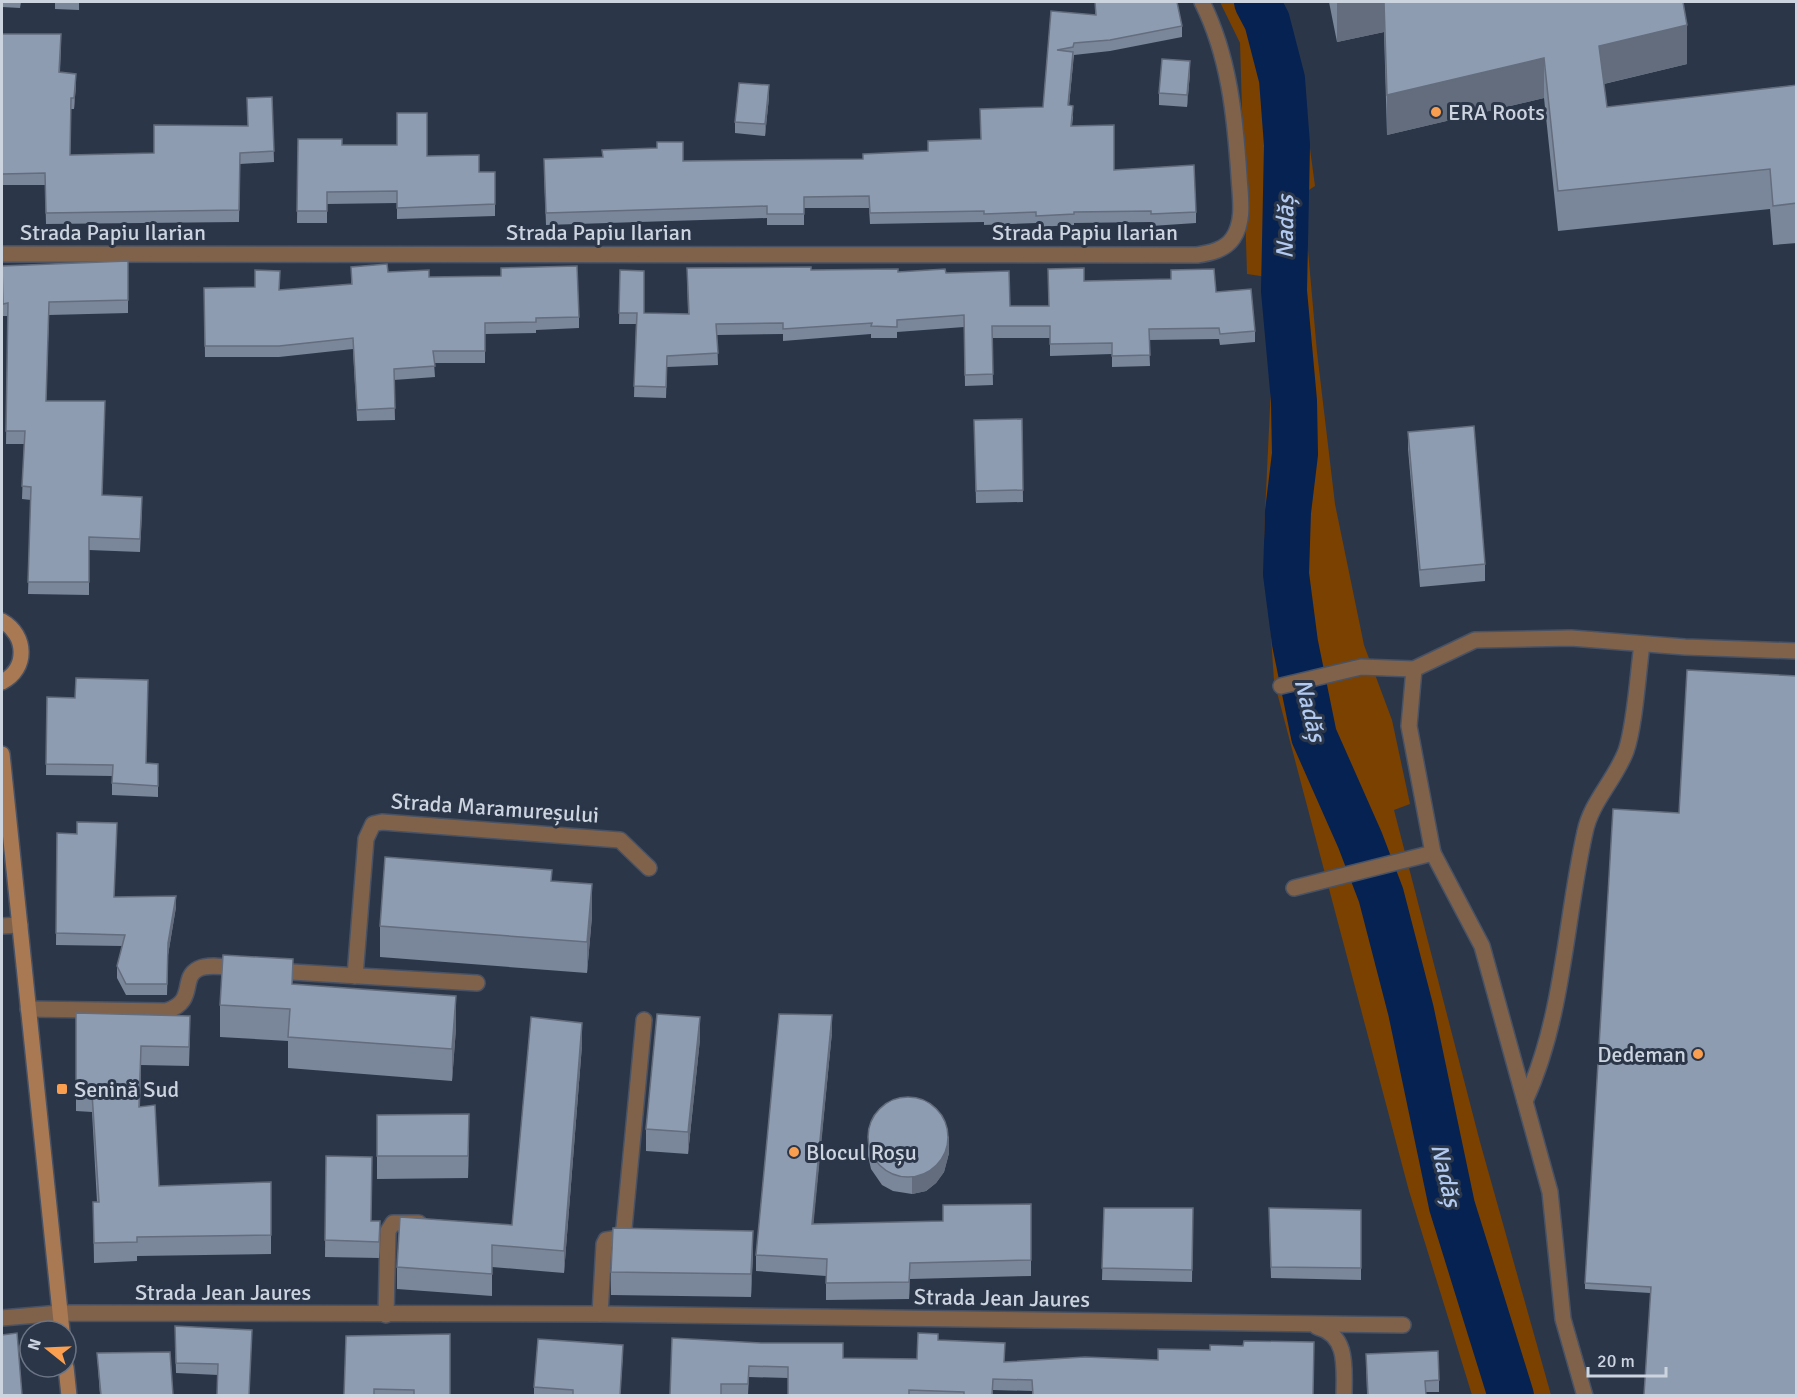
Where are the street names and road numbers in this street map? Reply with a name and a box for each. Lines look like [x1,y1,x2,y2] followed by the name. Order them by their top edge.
[20,219,206,246] street label: Strada Papiu Ilarian
[506,219,692,246] street label: Strada Papiu Ilarian
[992,219,1178,246] street label: Strada Papiu Ilarian
[390,787,600,829] street label: Strada Maramureșului
[135,1279,311,1306] street label: Strada Jean Jaures
[914,1283,1090,1313] street label: Strada Jean Jaures

